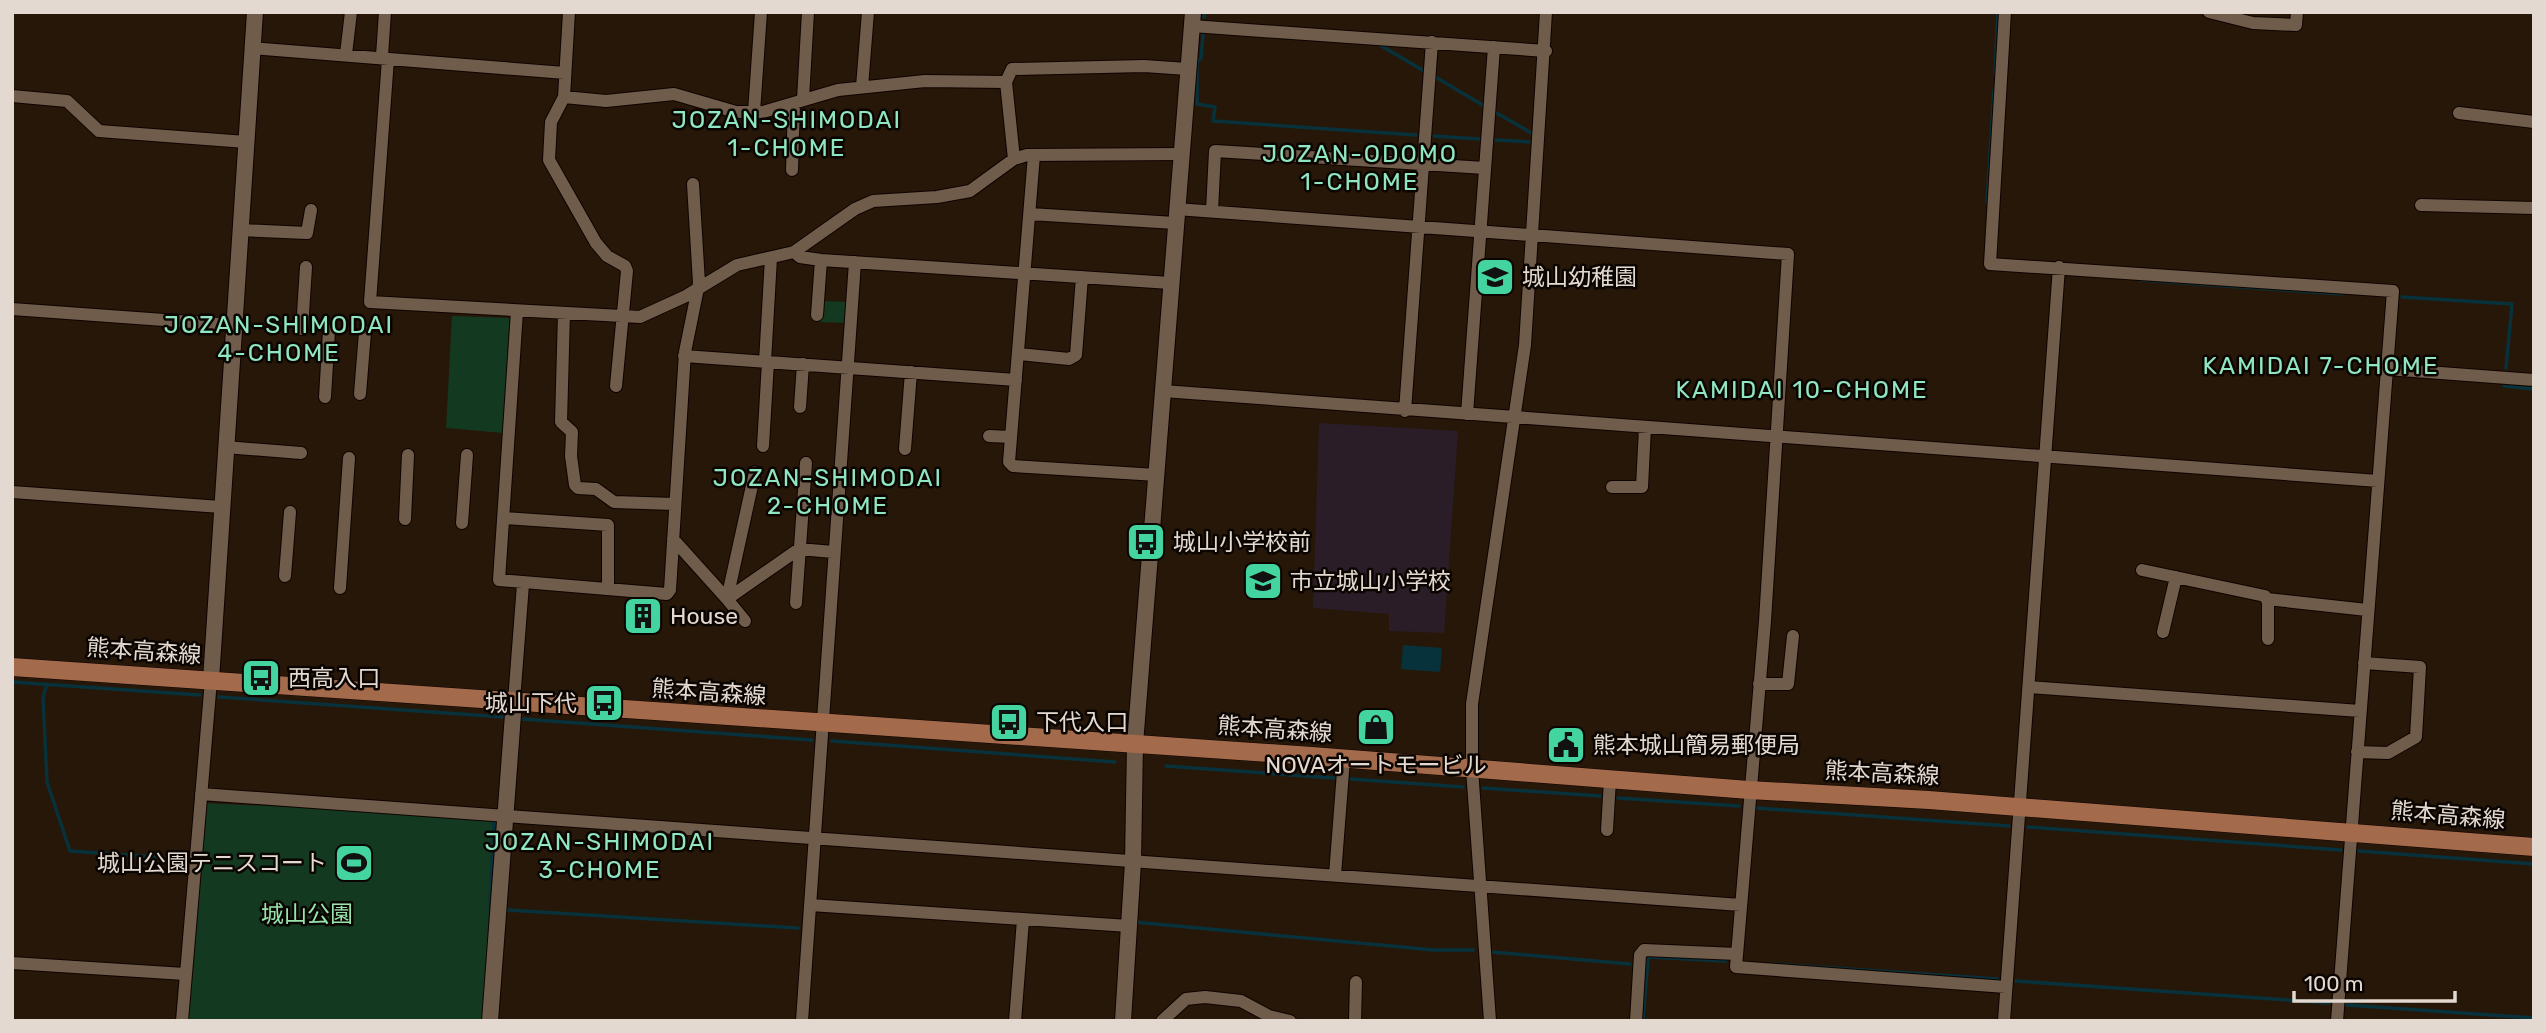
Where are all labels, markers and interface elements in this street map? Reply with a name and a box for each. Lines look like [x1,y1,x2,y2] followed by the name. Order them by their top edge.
[672,106,902,162] district label: JOZAN-SHIMODAI 1-CHOME
[1262,140,1458,196] district label: JOZAN-ODOMO 1-CHOME
[1474,256,1516,298] school or university icon: 城山幼稚園
[1522,263,1637,291] place label: 城山幼稚園
[164,311,394,367] district label: JOZAN-SHIMODAI 4-CHOME
[2203,352,2439,380] district label: KAMIDAI 7-CHOME
[1676,376,1928,404] district label: KAMIDAI 10-CHOME
[713,464,943,520] district label: JOZAN-SHIMODAI 2-CHOME
[1125,521,1167,563] bus stop icon: 城山小学校前
[1173,528,1311,556] place label: 城山小学校前
[1242,560,1284,602] school or university icon: 市立城山小学校
[1290,567,1451,595] place label: 市立城山小学校
[622,595,664,637] building icon: House
[670,602,738,630] place label: House
[86,633,202,669] street label: 熊本高森線
[240,657,282,699] bus stop icon: 西高入口
[288,664,380,692] place label: 西高入口
[651,674,767,710] street label: 熊本高森線
[583,682,625,724] bus stop icon: 城山下代
[485,689,577,717] place label: 城山下代
[988,701,1030,743] bus stop icon: 下代入口
[1355,706,1397,748] shop icon: NOVAオートモービル
[1036,708,1128,736] place label: 下代入口
[1217,711,1333,747] street label: 熊本高森線
[1545,724,1587,766] public building icon: 熊本城山簡易郵便局
[1593,731,1800,759] place label: 熊本城山簡易郵便局
[1265,751,1487,779] place label: NOVAオートモービル
[1824,756,1940,790] street label: 熊本高森線
[2389,796,2507,834] street label: 熊本高森線
[485,828,715,884] district label: JOZAN-SHIMODAI 3-CHOME
[333,842,375,884] sports icon: 城山公園テニスコート
[97,849,327,877] place label: 城山公園テニスコート
[261,900,353,928] park label: 城山公園
[2294,960,2455,1004] scale bar
[2304,971,2363,996] text: 100 m

